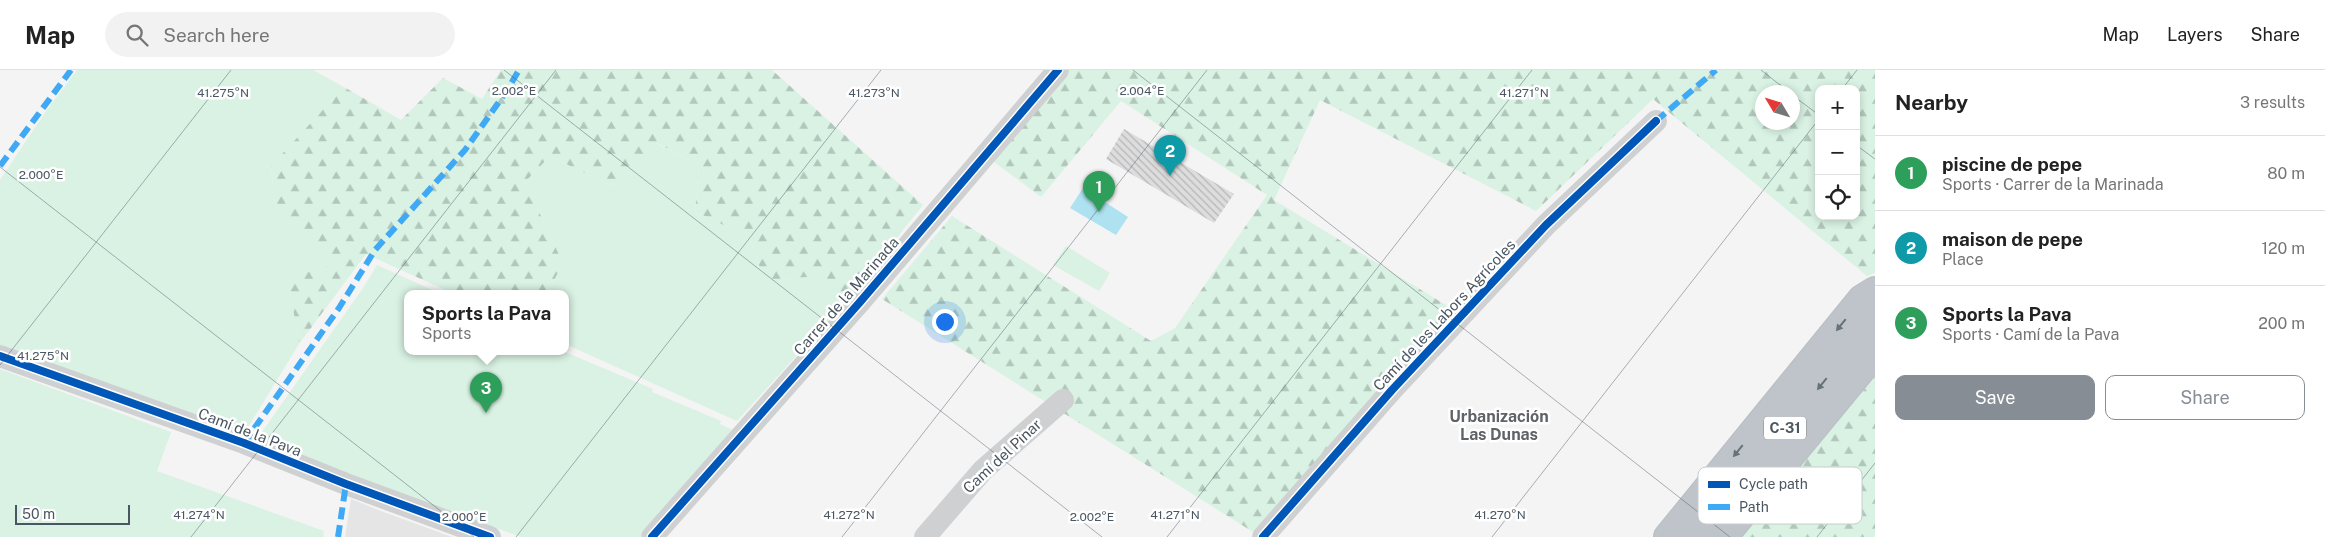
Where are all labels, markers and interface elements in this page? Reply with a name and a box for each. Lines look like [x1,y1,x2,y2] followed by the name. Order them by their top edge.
[105,12,455,57] search box
[25,21,75,49] text: Map
[123,21,151,49] icon: search
[163,24,270,46] text: Search here
[2103,24,2139,45] text: Map
[2167,24,2223,45] text: Layers
[2251,24,2300,45] text: Share
[492,84,536,98] text: 2.002°E
[1120,84,1165,98] text: 2.004°E
[1755,85,1800,130] north arrow
[1815,85,1860,220] map controls
[1815,85,1860,130] button: +
[197,86,249,100] text: 41.275°N
[848,86,900,100] text: 41.273°N
[1499,86,1549,100] text: 41.271°N
[1895,90,1968,115] text: Nearby
[2240,93,2305,112] text: 3 results
[1815,130,1860,175] button: −
[1154,135,1186,176] pin: 2
[1942,153,2082,175] text: piscine de pepe
[1908,164,1914,183] text: 1
[2267,164,2305,183] text: 80 m
[19,168,63,182] text: 2.000°E
[1083,171,1115,212] pin: 1
[1815,175,1860,220] button: locate
[1942,175,2164,194] text: Sports · Carrer de la Marinada
[1942,228,2083,250] text: maison de pepe
[790,234,902,358] street label: Carrer de la Marinada
[1369,236,1519,394] street label: Camí de les Labors Agrícoles
[1906,239,1916,258] text: 2
[2261,239,2305,258] text: 120 m
[1942,250,1984,269] text: Place
[404,290,569,355] popup
[422,302,551,324] text: Sports la Pava
[1942,303,2071,325] text: Sports la Pava
[932,309,958,335] your location
[1906,314,1916,333] text: 3
[2258,314,2305,333] text: 200 m
[1835,318,1846,331] one-way arrow
[422,324,471,343] text: Sports
[1942,325,2119,344] text: Sports · Camí de la Pava
[17,349,69,363] text: 41.275°N
[470,372,502,413] pin: 3
[1895,375,2095,420] button: Save
[2105,375,2305,420] button: Share
[1816,377,1827,390] one-way arrow
[196,405,304,459] street label: Camí de la Pava
[1449,407,1549,444] district label: Urbanización Las Dunas
[960,415,1045,496] street label: Camí del Pinar
[1764,416,1806,439] road number: C-31
[1733,444,1744,457] one-way arrow
[1698,467,1862,524] legend
[1739,476,1808,492] text: Cycle path
[1739,499,1769,515] text: Path
[15,502,130,525] scale bar
[22,506,55,522] text: 50 m
[173,508,225,522] text: 41.274°N
[823,508,875,522] text: 41.272°N
[1150,508,1200,522] text: 41.271°N
[1474,508,1526,522] text: 41.270°N
[442,510,486,524] text: 2.000°E
[1070,510,1114,524] text: 2.002°E

